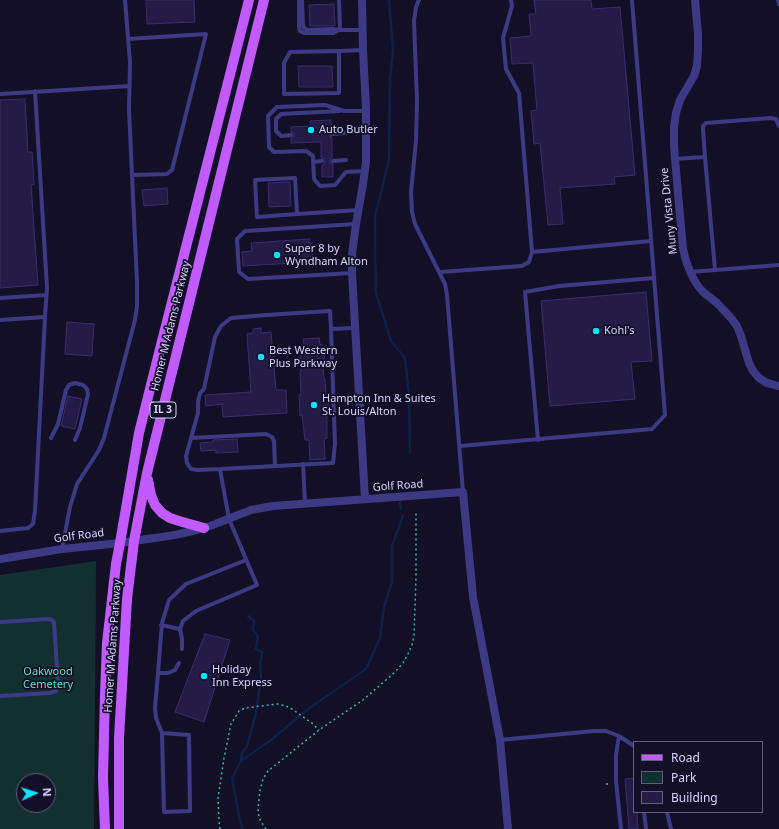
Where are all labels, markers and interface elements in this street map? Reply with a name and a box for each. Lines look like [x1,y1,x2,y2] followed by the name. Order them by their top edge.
[319,123,378,137] place label: Auto Butler
[306,125,316,135] marker: Auto Butler
[658,167,680,255] street label: Muny Vista Drive
[285,242,368,268] place label: Super 8 by Wyndham Alton
[272,250,282,260] marker: Super 8 by Wyndham Alton
[148,260,194,392] street label: Homer M Adams Parkway
[604,324,635,338] place label: Kohl's
[591,326,601,336] marker: Kohl's
[269,344,337,370] place label: Best Western Plus Parkway
[256,352,266,362] marker: Best Western Plus Parkway
[322,392,436,418] place label: Hampton Inn & Suites St. Louis/Alton
[309,400,319,410] marker: Hampton Inn & Suites St. Louis/Alton
[150,402,176,418] road number: IL 3
[372,478,424,494] street label: Golf Road
[53,526,105,546] street label: Golf Road
[102,579,124,713] street label: Homer M Adams Parkway
[212,663,272,689] place label: Holiday Inn Express
[23,665,73,691] park label: Oakwood Cemetery
[199,671,209,681] marker: Holiday Inn Express
[633,741,763,813] legend
[671,749,700,766] text: Road
[671,769,696,786] text: Park
[16,773,56,813] north arrow
[40,787,55,797] text: N
[671,789,718,806] text: Building

